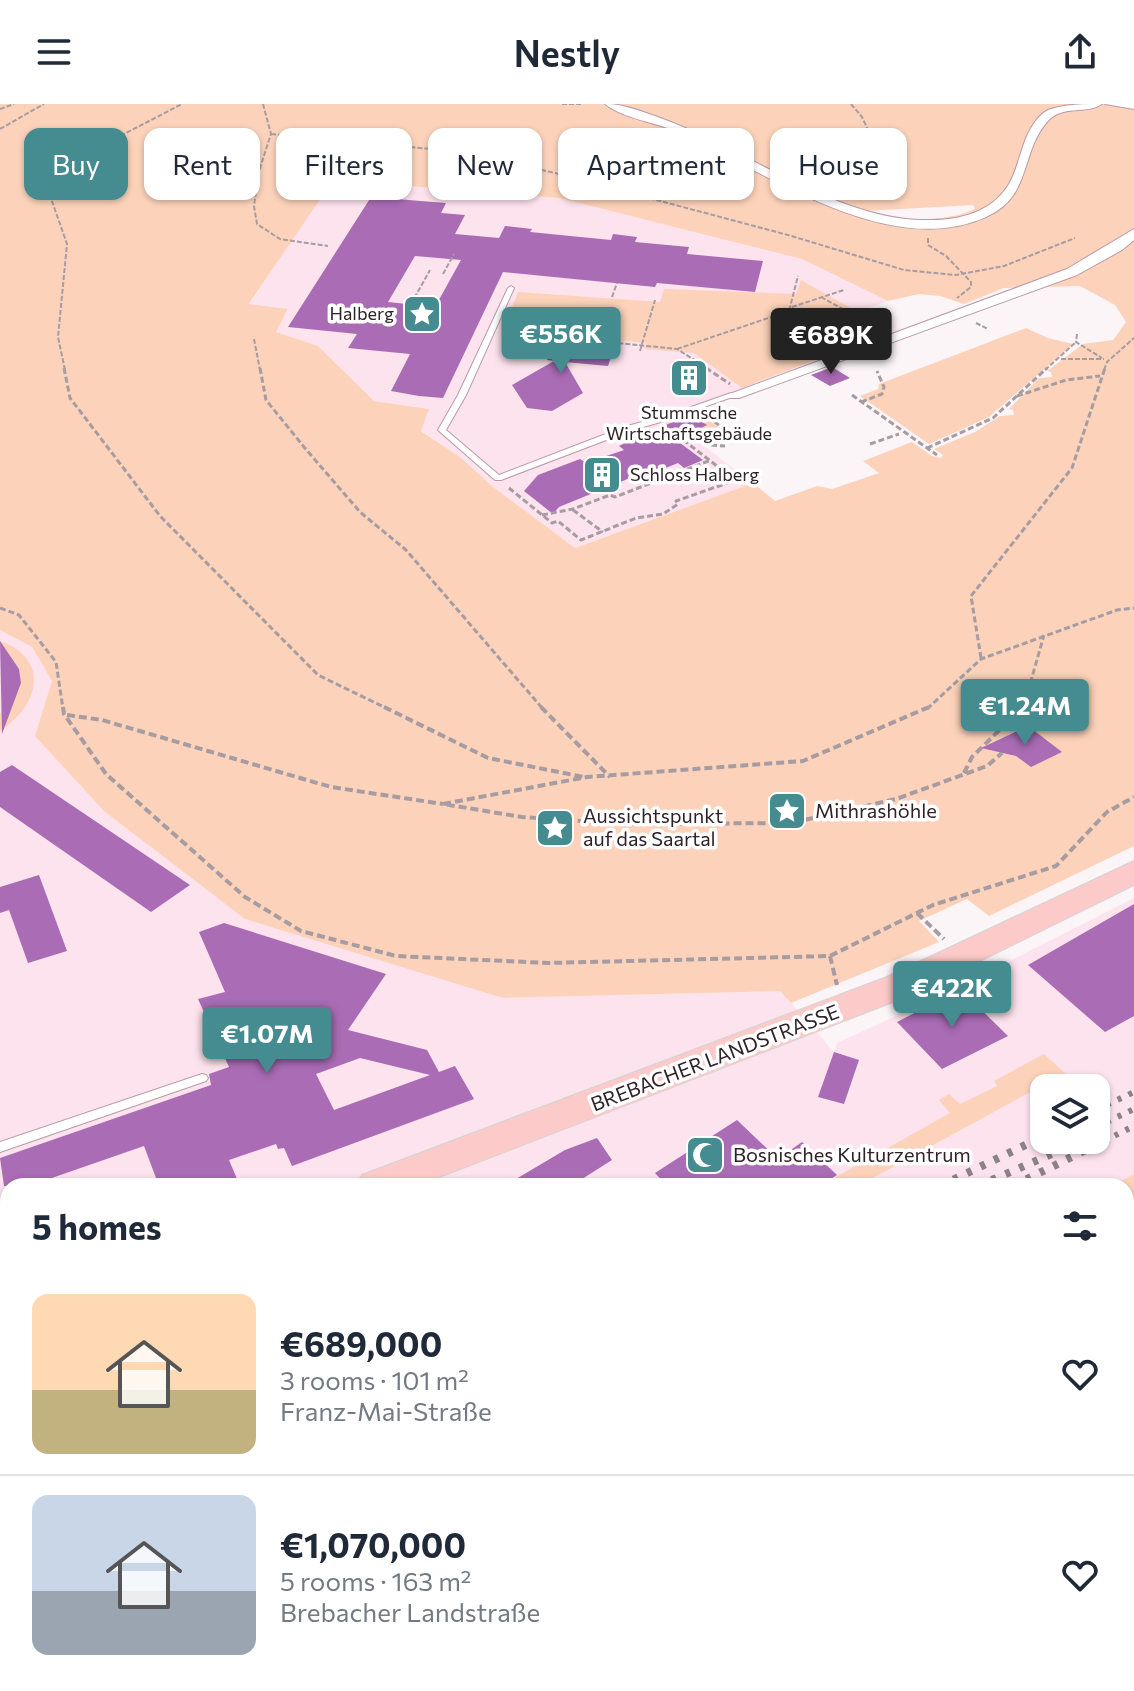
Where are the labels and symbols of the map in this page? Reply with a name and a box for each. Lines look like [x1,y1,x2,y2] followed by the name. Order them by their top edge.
[401,293,443,335] place icon: Halberg
[329,302,394,324] place label: Halberg
[505,307,617,375] pin: €556K
[775,308,887,376] pin: €689K
[668,357,710,399] building icon: Stummsche Wirtschaftsgebäude
[606,401,772,444] place label: Stummsche Wirtschaftsgebäude
[581,454,623,496] building icon: Schloss Halberg
[630,463,760,485] place label: Schloss Halberg
[960,679,1090,747] pin: €1.24M
[766,790,808,832] place icon: Mithrashöhle
[815,798,937,822] place label: Mithrashöhle
[583,803,723,850] place label: Aussichtspunkt auf das Saartal
[534,807,576,849] place icon: Aussichtspunkt auf das Saartal
[896,961,1008,1029] pin: €422K
[587,999,842,1116] street label: BREBACHER LANDSTRASSE
[202,1007,332,1075] pin: €1.07M
[684,1134,726,1176] mosque icon: Bosnisches Kulturzentrum
[733,1142,971,1166] place label: Bosnisches Kulturzentrum

